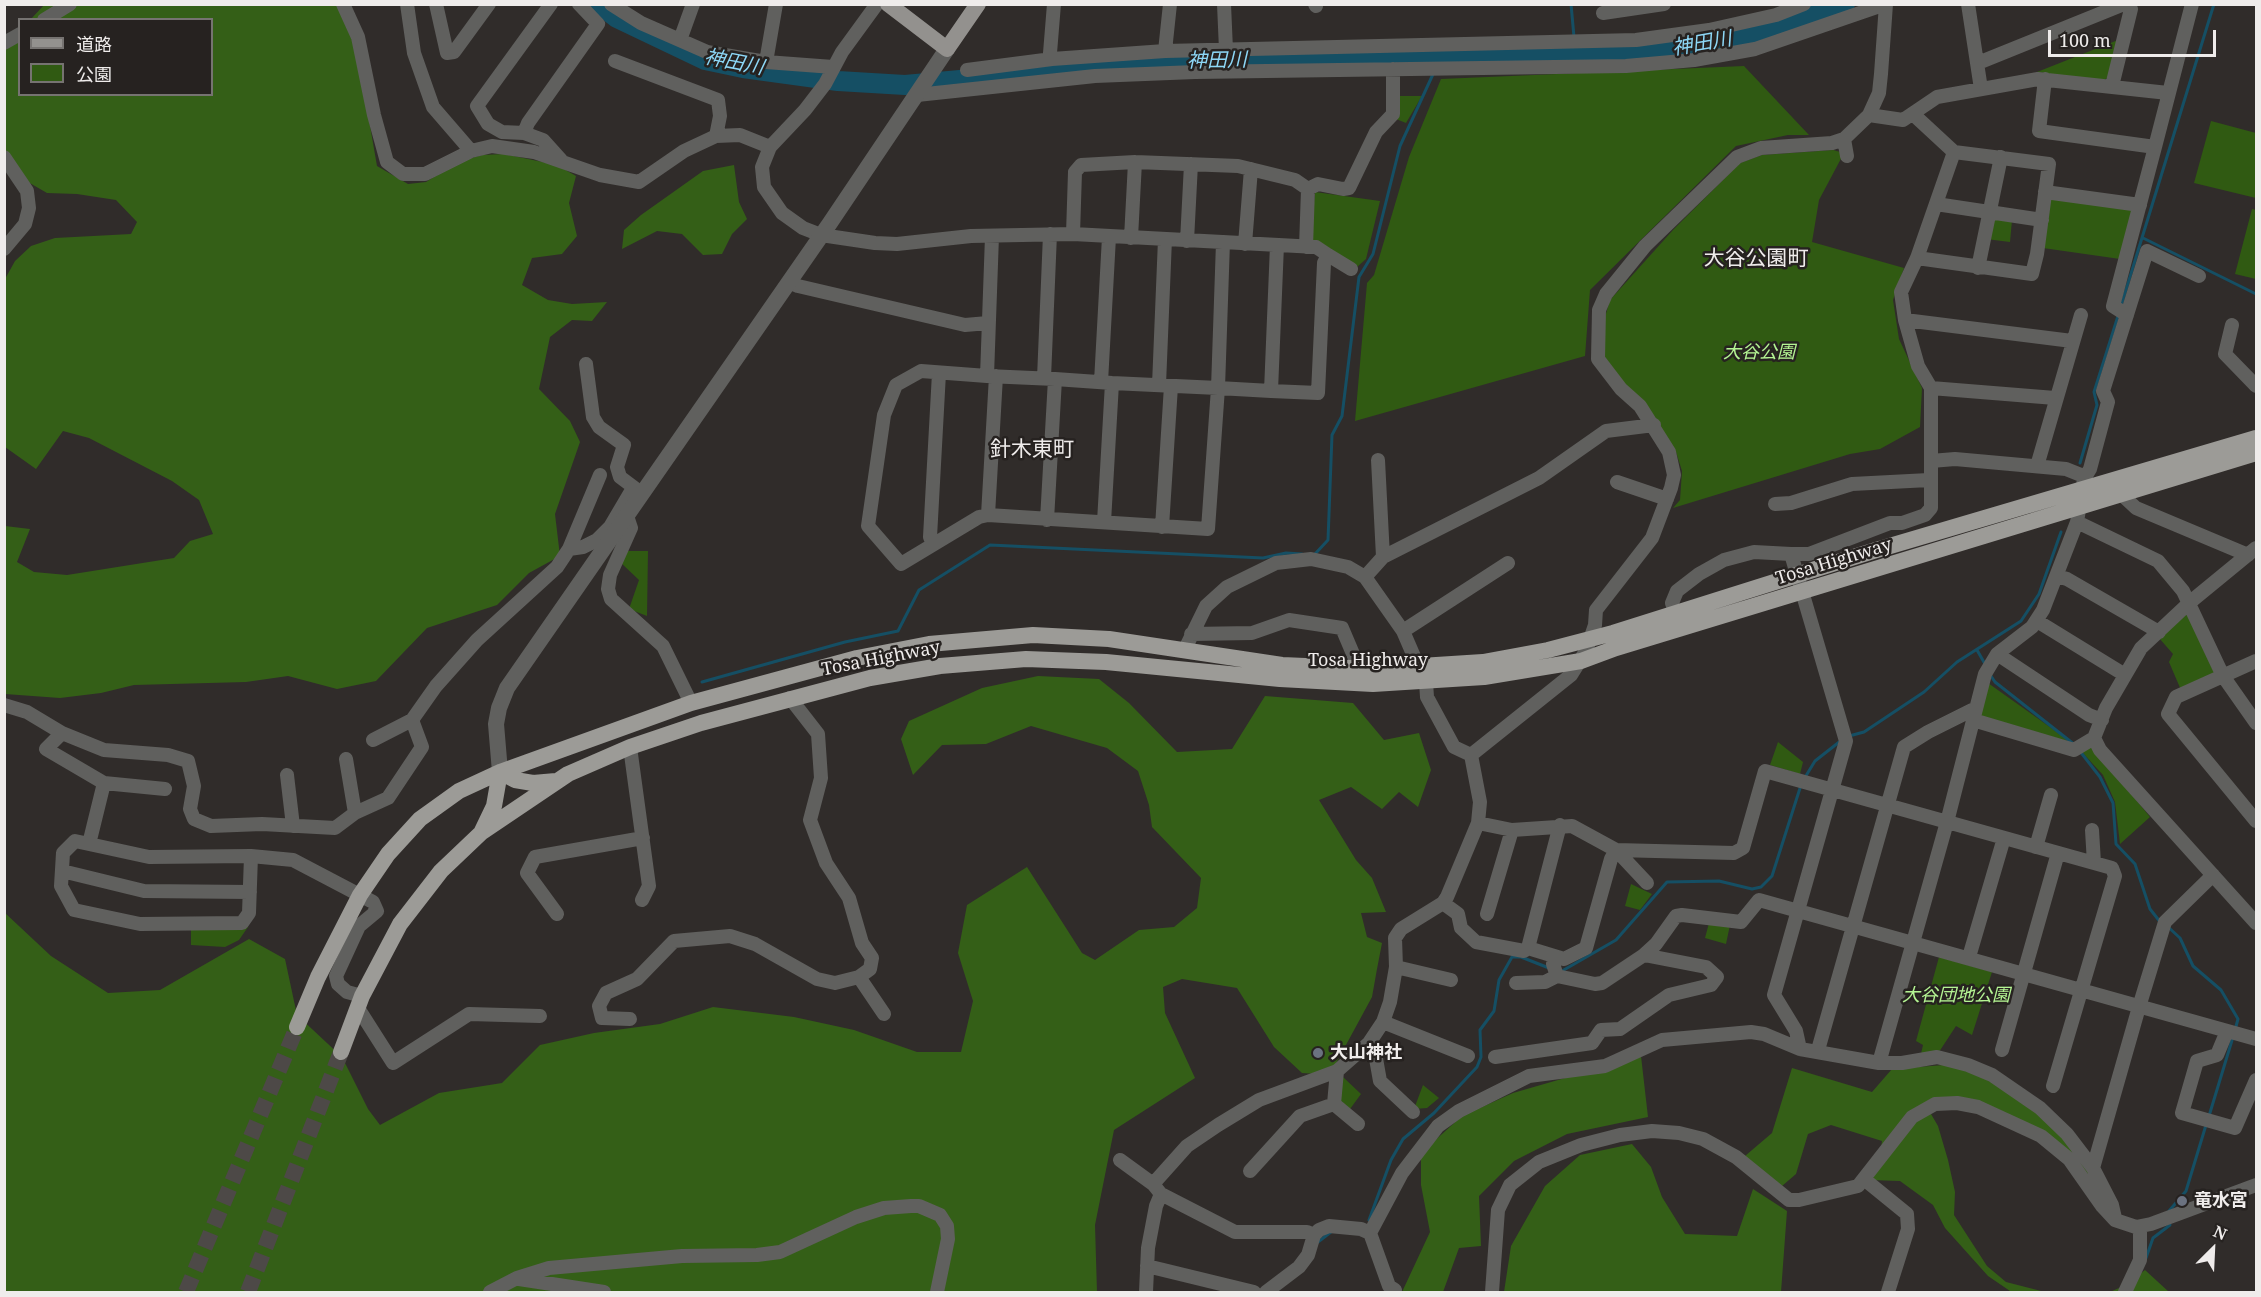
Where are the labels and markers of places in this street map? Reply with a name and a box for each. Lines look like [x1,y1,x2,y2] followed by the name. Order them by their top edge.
[1330,1042,1402,1064] place label: 大山神社
[1311,1046,1325,1060] marker: 大山神社
[2194,1190,2248,1212] place label: 竜水宮
[2175,1194,2189,1208] marker: 竜水宮

